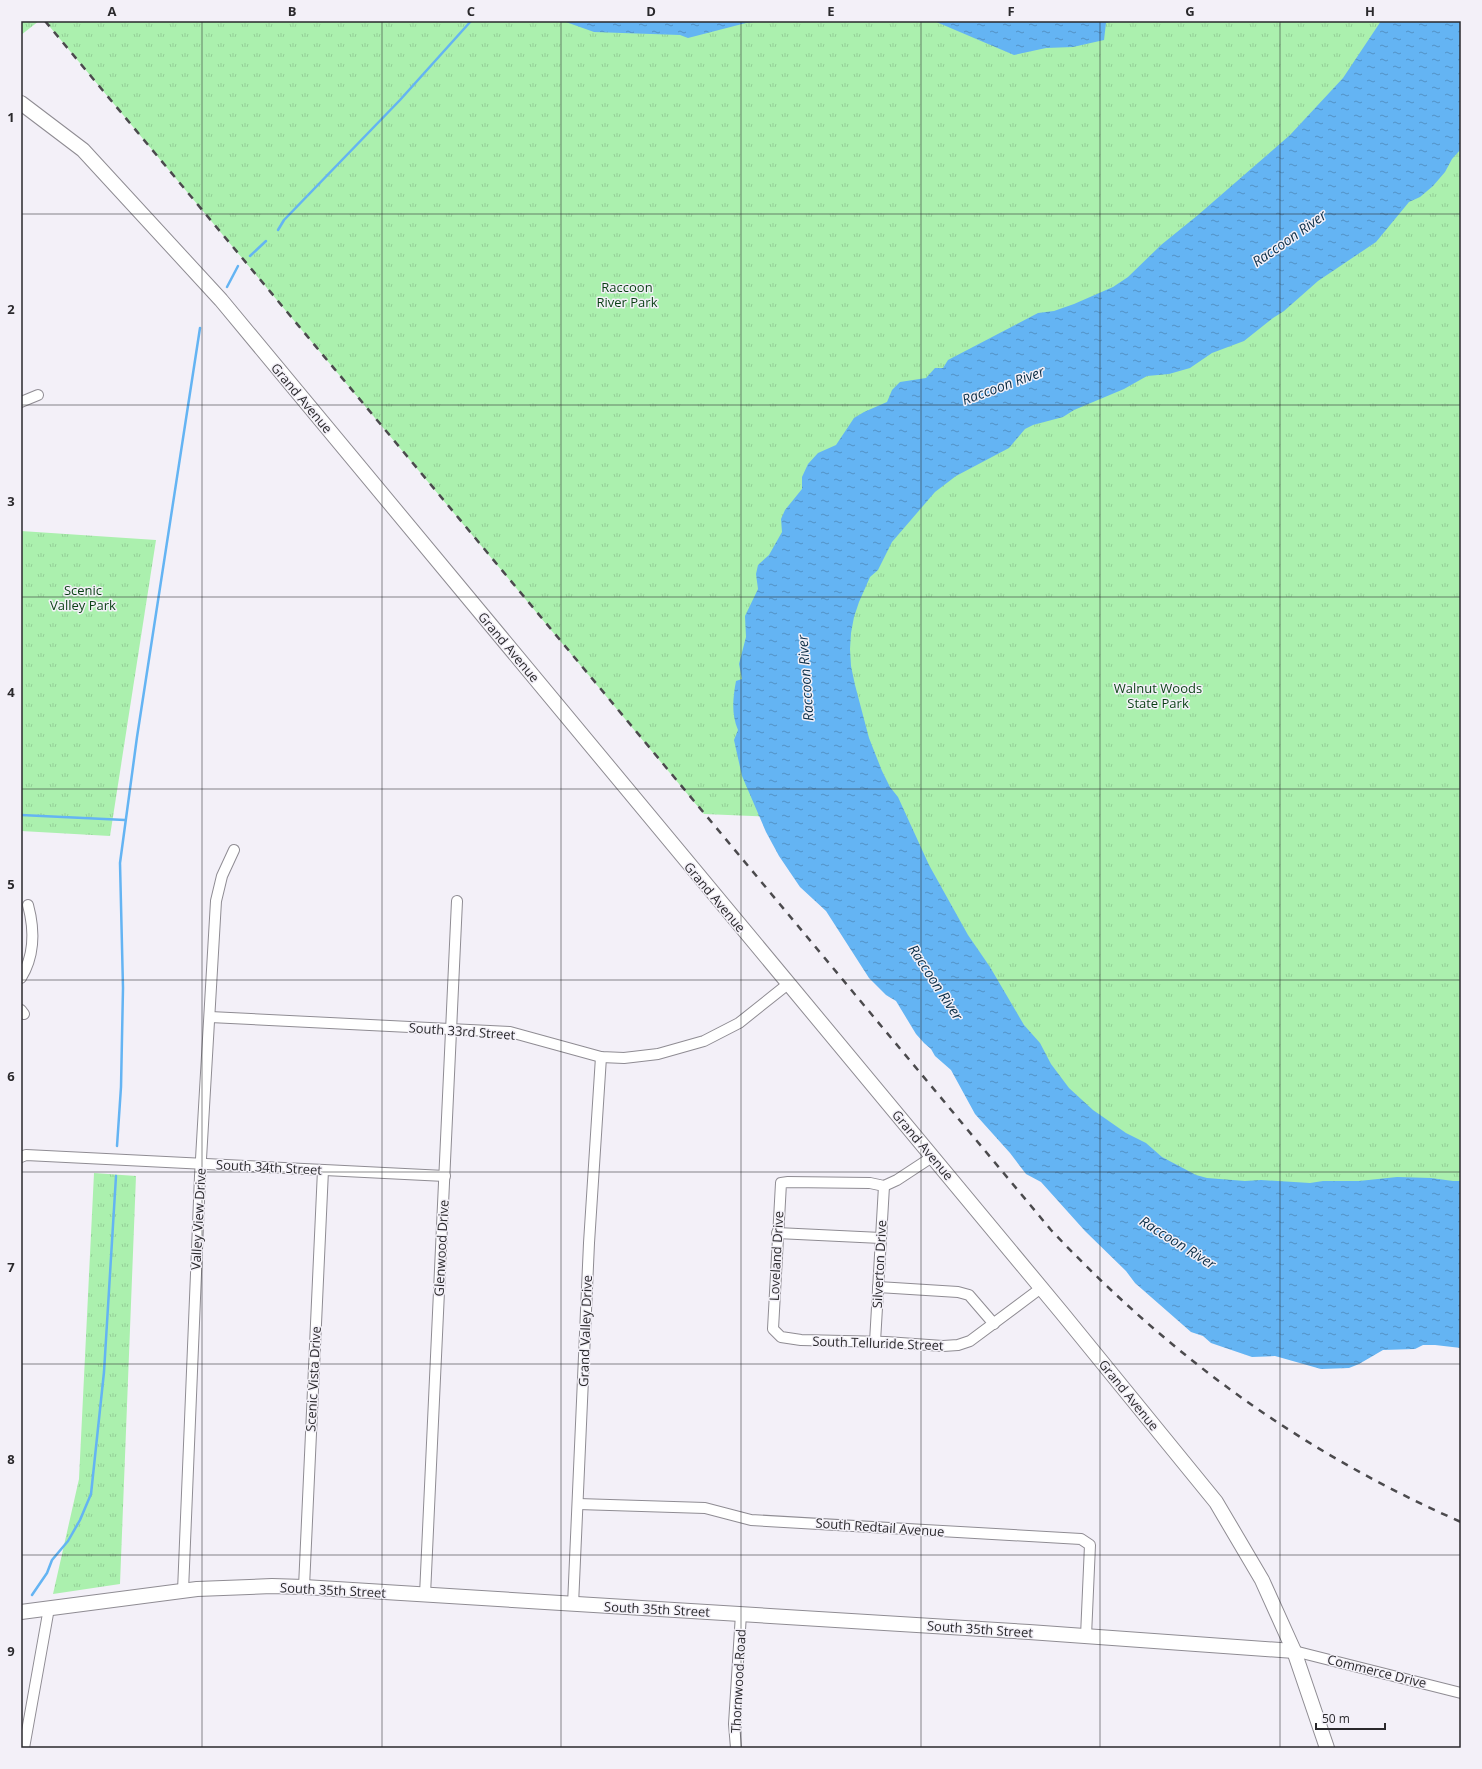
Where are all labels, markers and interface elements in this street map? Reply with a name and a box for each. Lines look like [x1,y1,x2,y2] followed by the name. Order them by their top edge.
[108,2,117,20] text: A
[288,2,297,20] text: B
[467,2,475,20] text: C
[646,2,656,20] text: D
[827,2,835,20] text: E
[1007,2,1015,20] text: F
[1185,2,1195,20] text: G
[1365,2,1375,20] text: H
[7,108,15,126] text: 1
[1248,205,1330,271] water label: Raccoon River
[597,278,658,311] park label: Raccoon River Park
[7,300,15,318] text: 2
[267,359,337,437] street label: Grand Avenue
[959,361,1047,409] water label: Raccoon River
[7,492,15,510] text: 3
[50,581,116,614] park label: Scenic Valley Park
[474,608,544,686] street label: Grand Avenue
[792,634,817,722] water label: Raccoon River
[1114,679,1202,712] park label: Walnut Woods State Park
[7,683,15,701] text: 4
[680,858,750,936] street label: Grand Avenue
[7,875,15,893] text: 5
[904,941,968,1024] water label: Raccoon River
[408,1018,516,1044] street label: South 33rd Street
[7,1067,15,1085] text: 6
[888,1106,958,1184] street label: Grand Avenue
[216,1155,323,1179] street label: South 34th Street
[186,1167,210,1271] street label: Valley View Drive
[429,1199,453,1297] street label: Glenwood Drive
[765,1211,787,1301] street label: Loveland Drive
[1136,1211,1220,1273] water label: Raccoon River
[868,1219,890,1309] street label: Silverton Drive
[7,1258,15,1276] text: 7
[574,1275,596,1387] street label: Grand Valley Drive
[301,1326,325,1432] street label: Scenic Vista Drive
[812,1332,944,1354] street label: South Telluride Street
[1095,1356,1163,1434] street label: Grand Avenue
[7,1450,15,1468] text: 8
[815,1514,945,1540] street label: South Redtail Avenue
[280,1578,387,1602] street label: South 35th Street
[604,1597,711,1621] street label: South 35th Street
[926,1616,1034,1642] street label: South 35th Street
[726,1628,750,1734] street label: Thornwood Road
[7,1642,15,1660] text: 9
[1326,1650,1428,1692] street label: Commerce Drive
[1316,1705,1385,1731] scale bar
[1322,1710,1350,1727] text: 50 m

